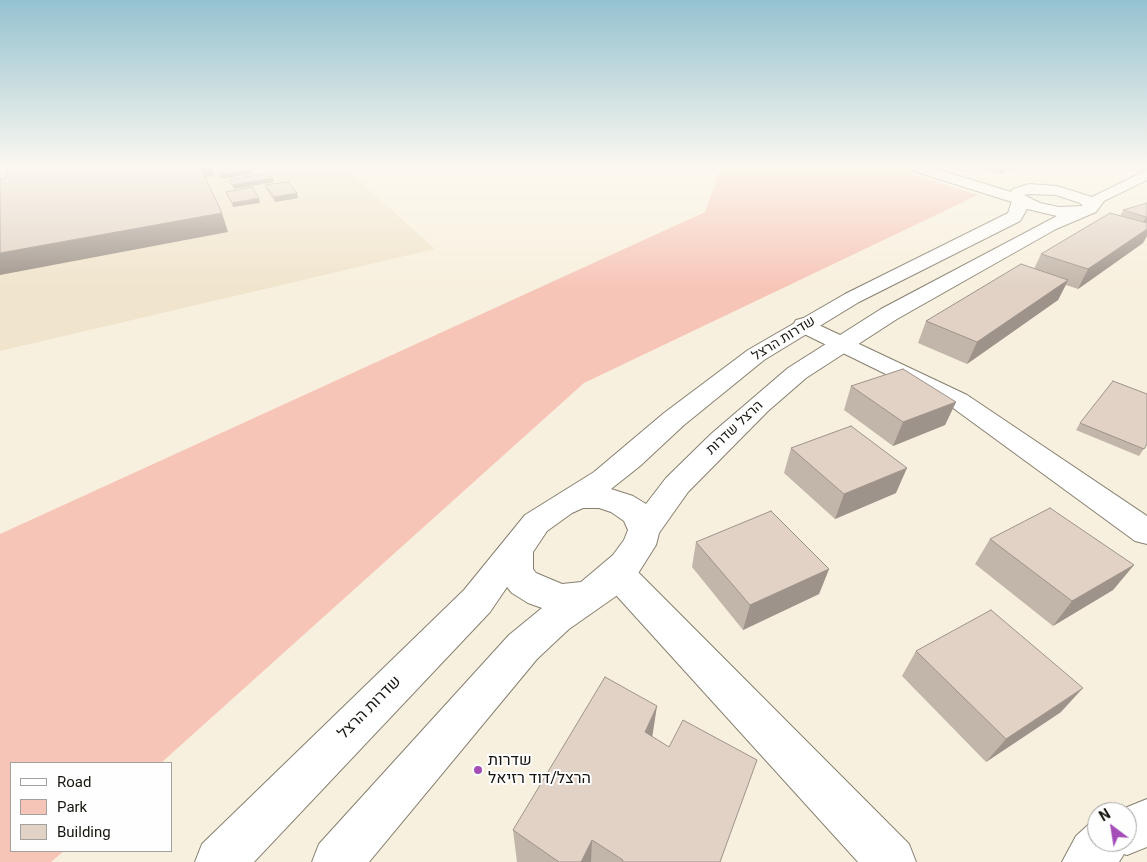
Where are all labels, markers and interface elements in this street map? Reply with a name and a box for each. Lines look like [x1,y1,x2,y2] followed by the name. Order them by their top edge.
[749,313,819,365] street label: שדרות הרצל
[703,397,767,459] street label: הרצל שדרות
[334,672,406,744] street label: שדרות הרצל
[488,751,591,789] place label: שדרות הרצל/דוד רזיאל
[10,762,172,852] legend
[472,764,484,776] marker: שדרות הרצל/דוד רזיאל
[57,773,91,791] text: Road
[57,798,87,816] text: Park
[1087,802,1137,852] north arrow
[1096,806,1113,824] text: N
[57,823,111,841] text: Building

